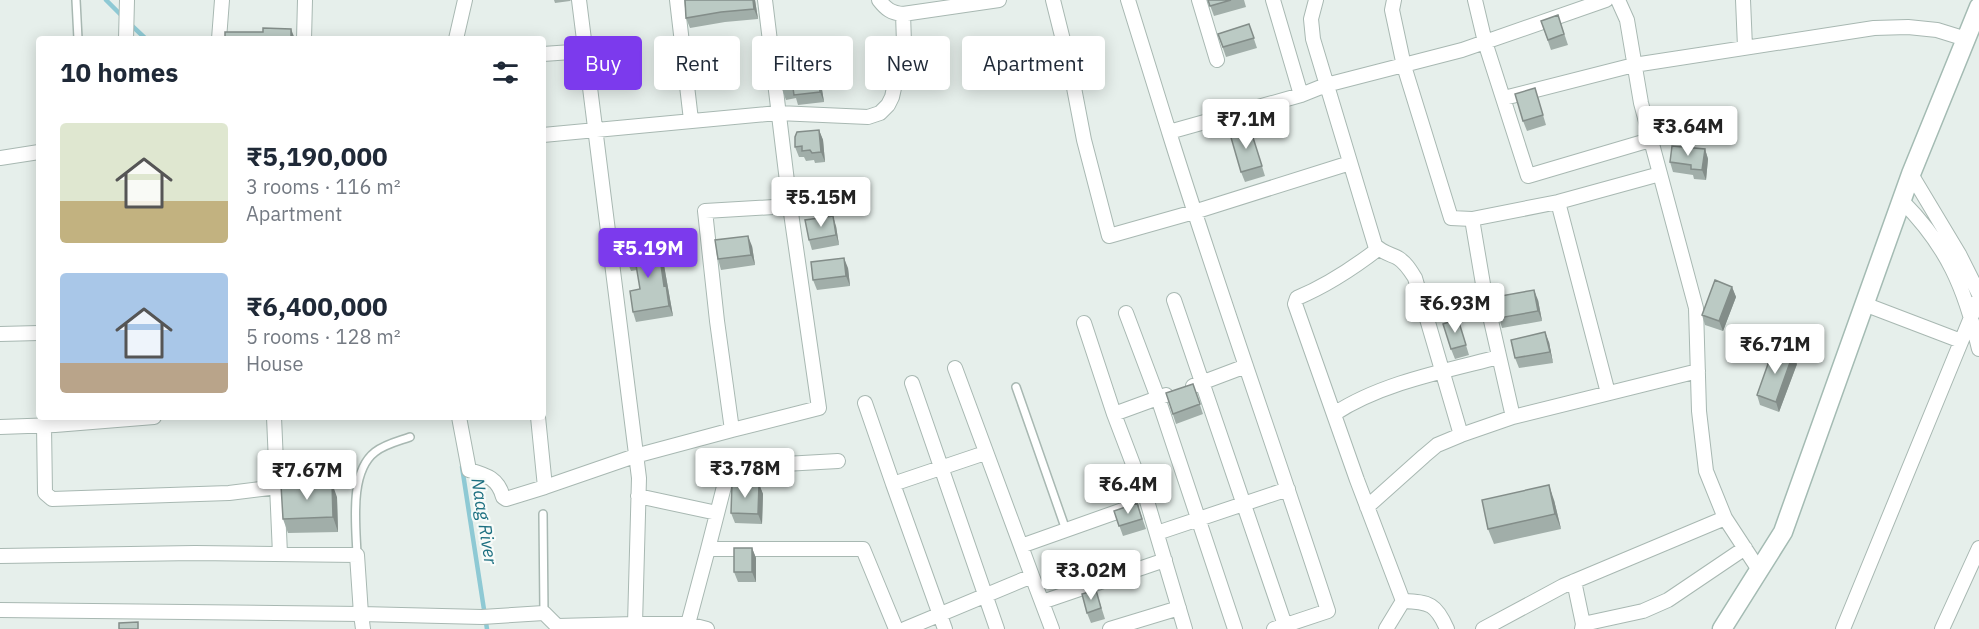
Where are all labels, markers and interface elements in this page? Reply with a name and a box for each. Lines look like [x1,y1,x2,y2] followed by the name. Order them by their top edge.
[564,36,642,90] chip: Buy
[654,36,740,90] chip: Rent
[752,36,853,90] chip: Filters
[865,36,950,90] chip: New
[962,36,1105,90] chip: Apartment
[60,55,178,89] text: 10 homes
[489,56,522,89] icon: filters
[1204,99,1288,150] pin: ₹7.1M
[1216,105,1276,132] text: ₹7.1M
[1639,106,1737,157] pin: ₹3.64M
[1652,112,1724,139] text: ₹3.64M
[246,139,388,173] text: ₹5,190,000
[108,147,180,219] icon: home
[246,173,401,200] text: 3 rooms · 116 m²
[772,177,870,228] pin: ₹5.15M
[785,183,857,210] text: ₹5.15M
[246,200,342,227] text: Apartment
[599,228,697,279] pin: ₹5.19M
[612,234,684,261] text: ₹5.19M
[1406,283,1504,334] pin: ₹6.93M
[246,289,388,323] text: ₹6,400,000
[1419,289,1491,316] text: ₹6.93M
[108,297,180,369] icon: home
[246,323,401,350] text: 5 rooms · 128 m²
[1726,324,1824,375] pin: ₹6.71M
[1739,330,1811,357] text: ₹6.71M
[246,350,303,377] text: House
[696,448,794,499] pin: ₹3.78M
[258,450,356,501] pin: ₹7.67M
[709,454,781,481] text: ₹3.78M
[271,456,343,483] text: ₹7.67M
[1086,464,1170,515] pin: ₹6.4M
[1098,470,1158,497] text: ₹6.4M
[466,476,503,566] water label: Naag River
[1042,550,1140,601] pin: ₹3.02M
[1055,556,1127,583] text: ₹3.02M

